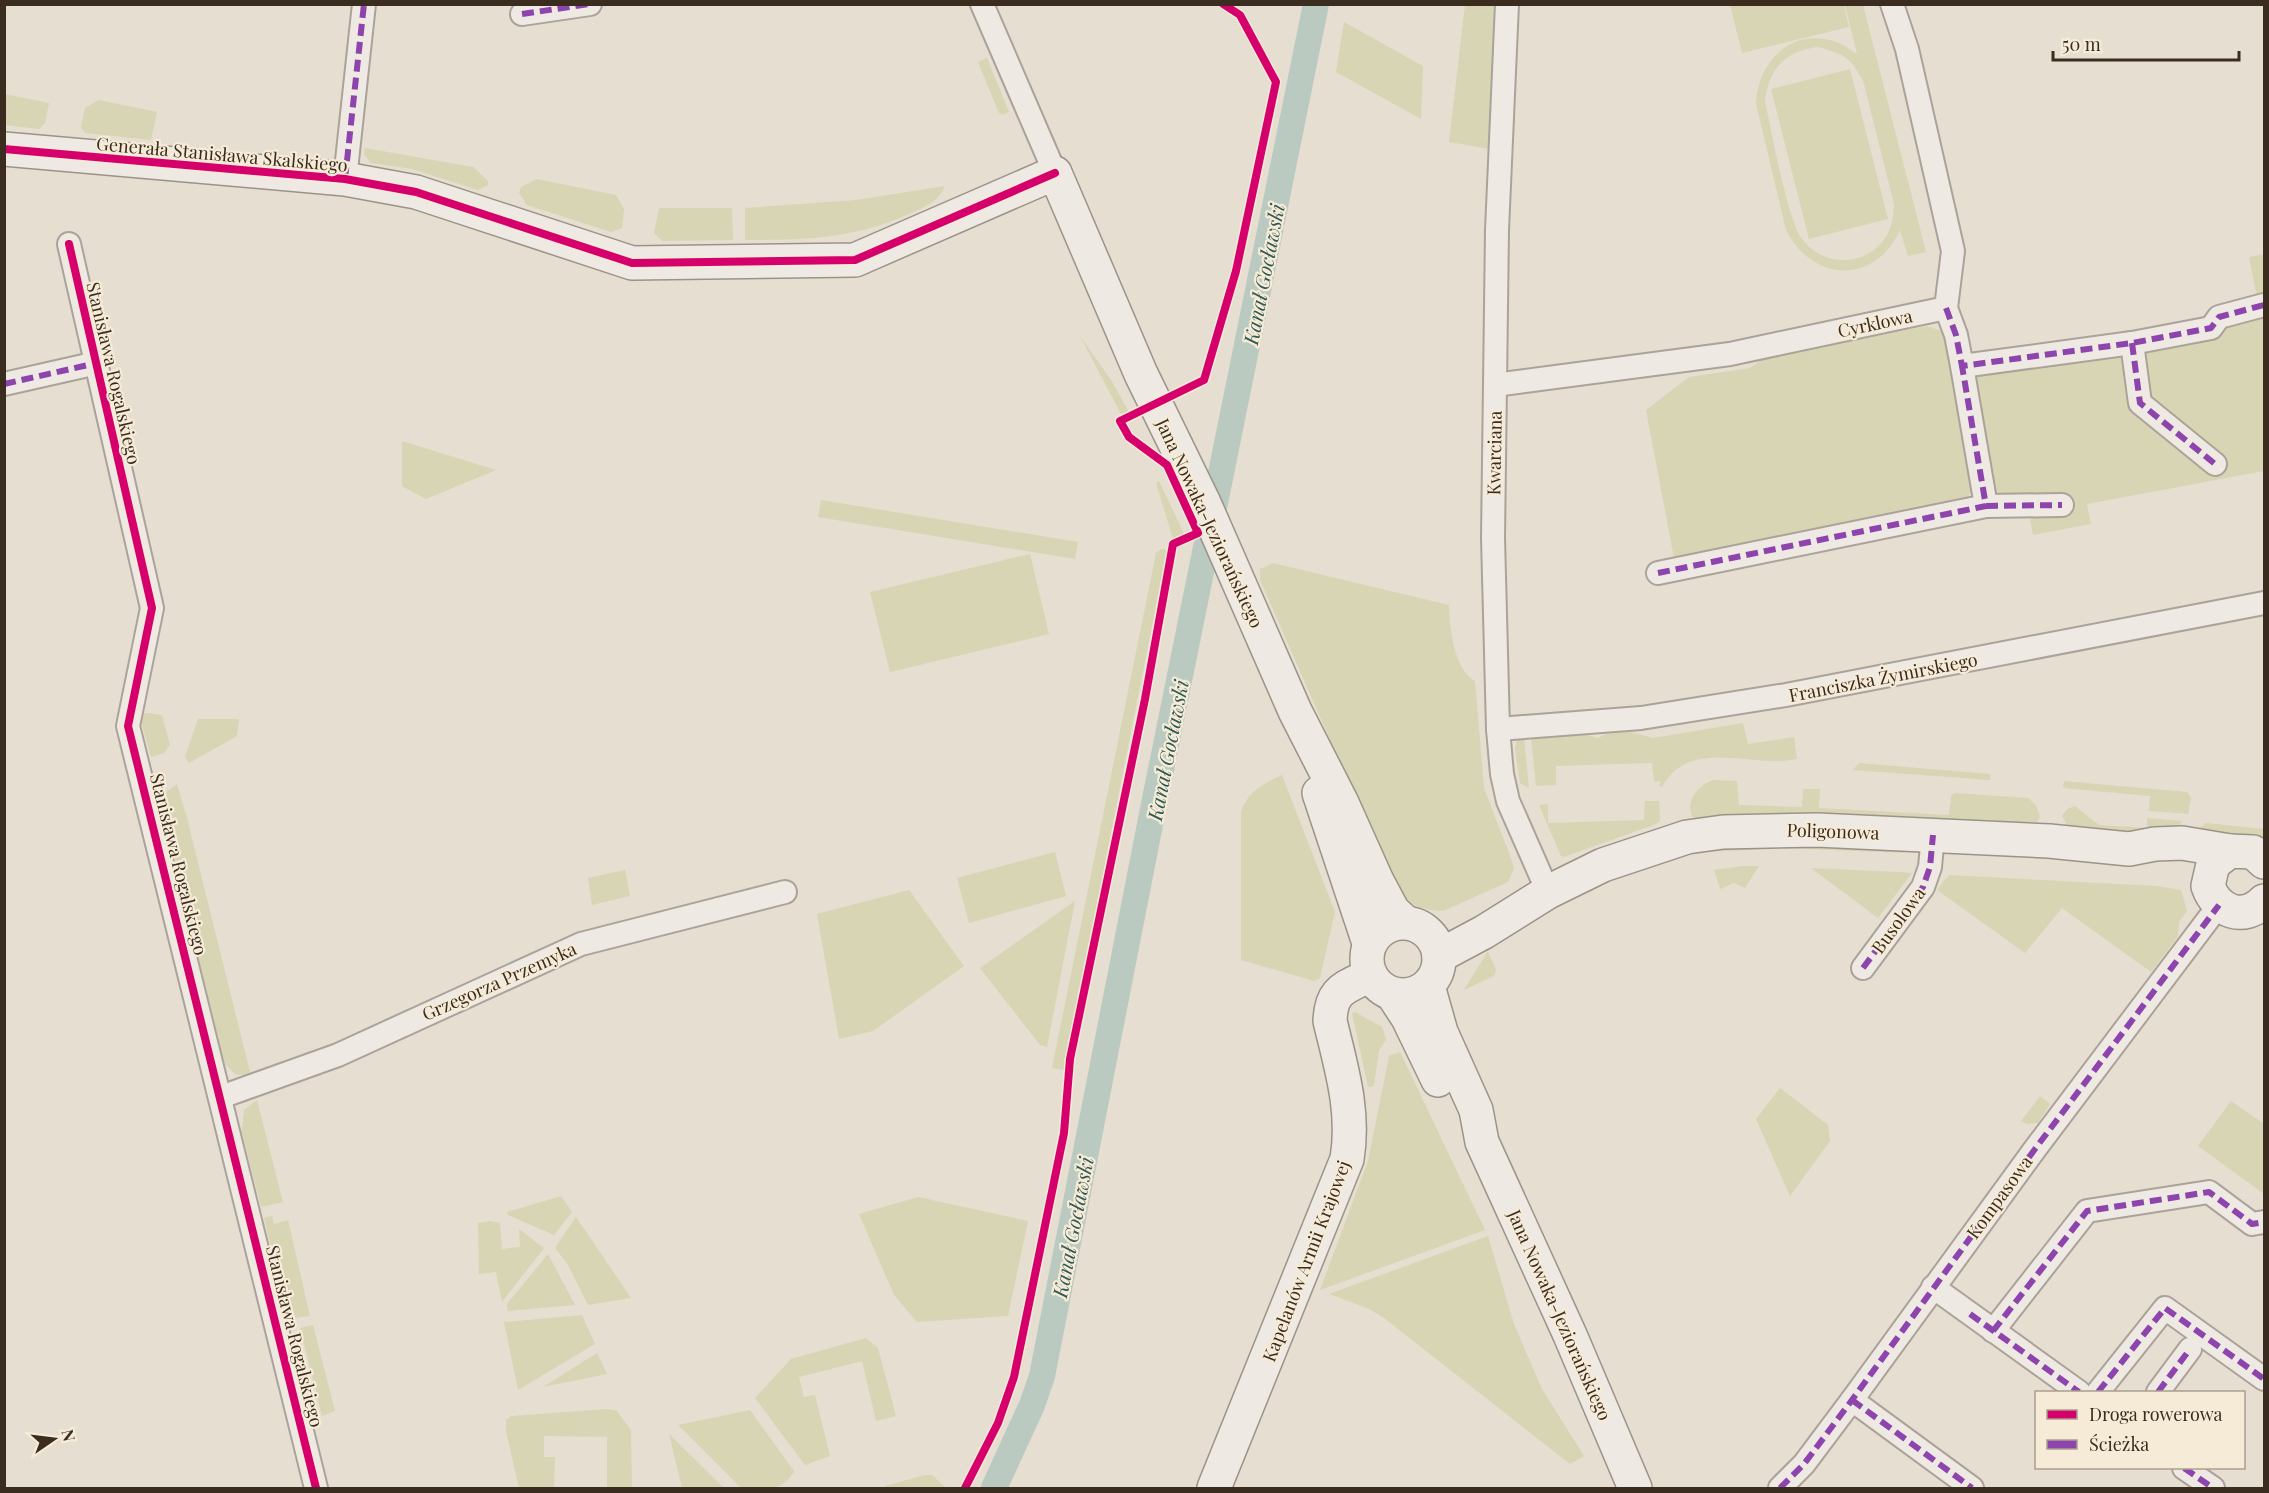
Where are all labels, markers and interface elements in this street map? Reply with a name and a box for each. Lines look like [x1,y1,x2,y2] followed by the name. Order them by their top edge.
[2053,24,2239,62] scale bar
[2062,32,2101,56] text: 50 m
[95,131,349,177] street label: Generała Stanisława Skalskiego
[1236,200,1290,348] water label: Kanał Gocławski
[81,279,147,467] street label: Stanisława Rogalskiego
[1835,303,1915,343] street label: Cyrklowa
[1481,410,1507,496] street label: Kwarciana
[1150,414,1269,632] street label: Jana Nowaka-Jeziorańskiego
[1787,647,1980,707] street label: Franciszka Żymirskiego
[1140,676,1194,824] water label: Kanał Gocławski
[145,771,213,958] street label: Stanisława Rogalskiego
[1786,817,1880,845] street label: Poligonowa
[1866,882,1930,958] street label: Busolowa
[418,936,580,1026] street label: Grzegorza Przemyka
[1961,1150,2037,1244] street label: Kompasowa
[1045,1153,1099,1301] water label: Kanał Gocławski
[1257,1157,1355,1365] street label: Kapelanów Armii Krajowej
[1502,1205,1617,1424] street label: Jana Nowaka-Jeziorańskiego
[261,1243,329,1430] street label: Stanisława Rogalskiego
[2035,1391,2245,1469] legend
[2089,1402,2222,1426] text: Droga rowerowa
[24,1409,84,1469] north arrow
[57,1427,81,1444] text: N
[2089,1432,2149,1456] text: Ścieżka

